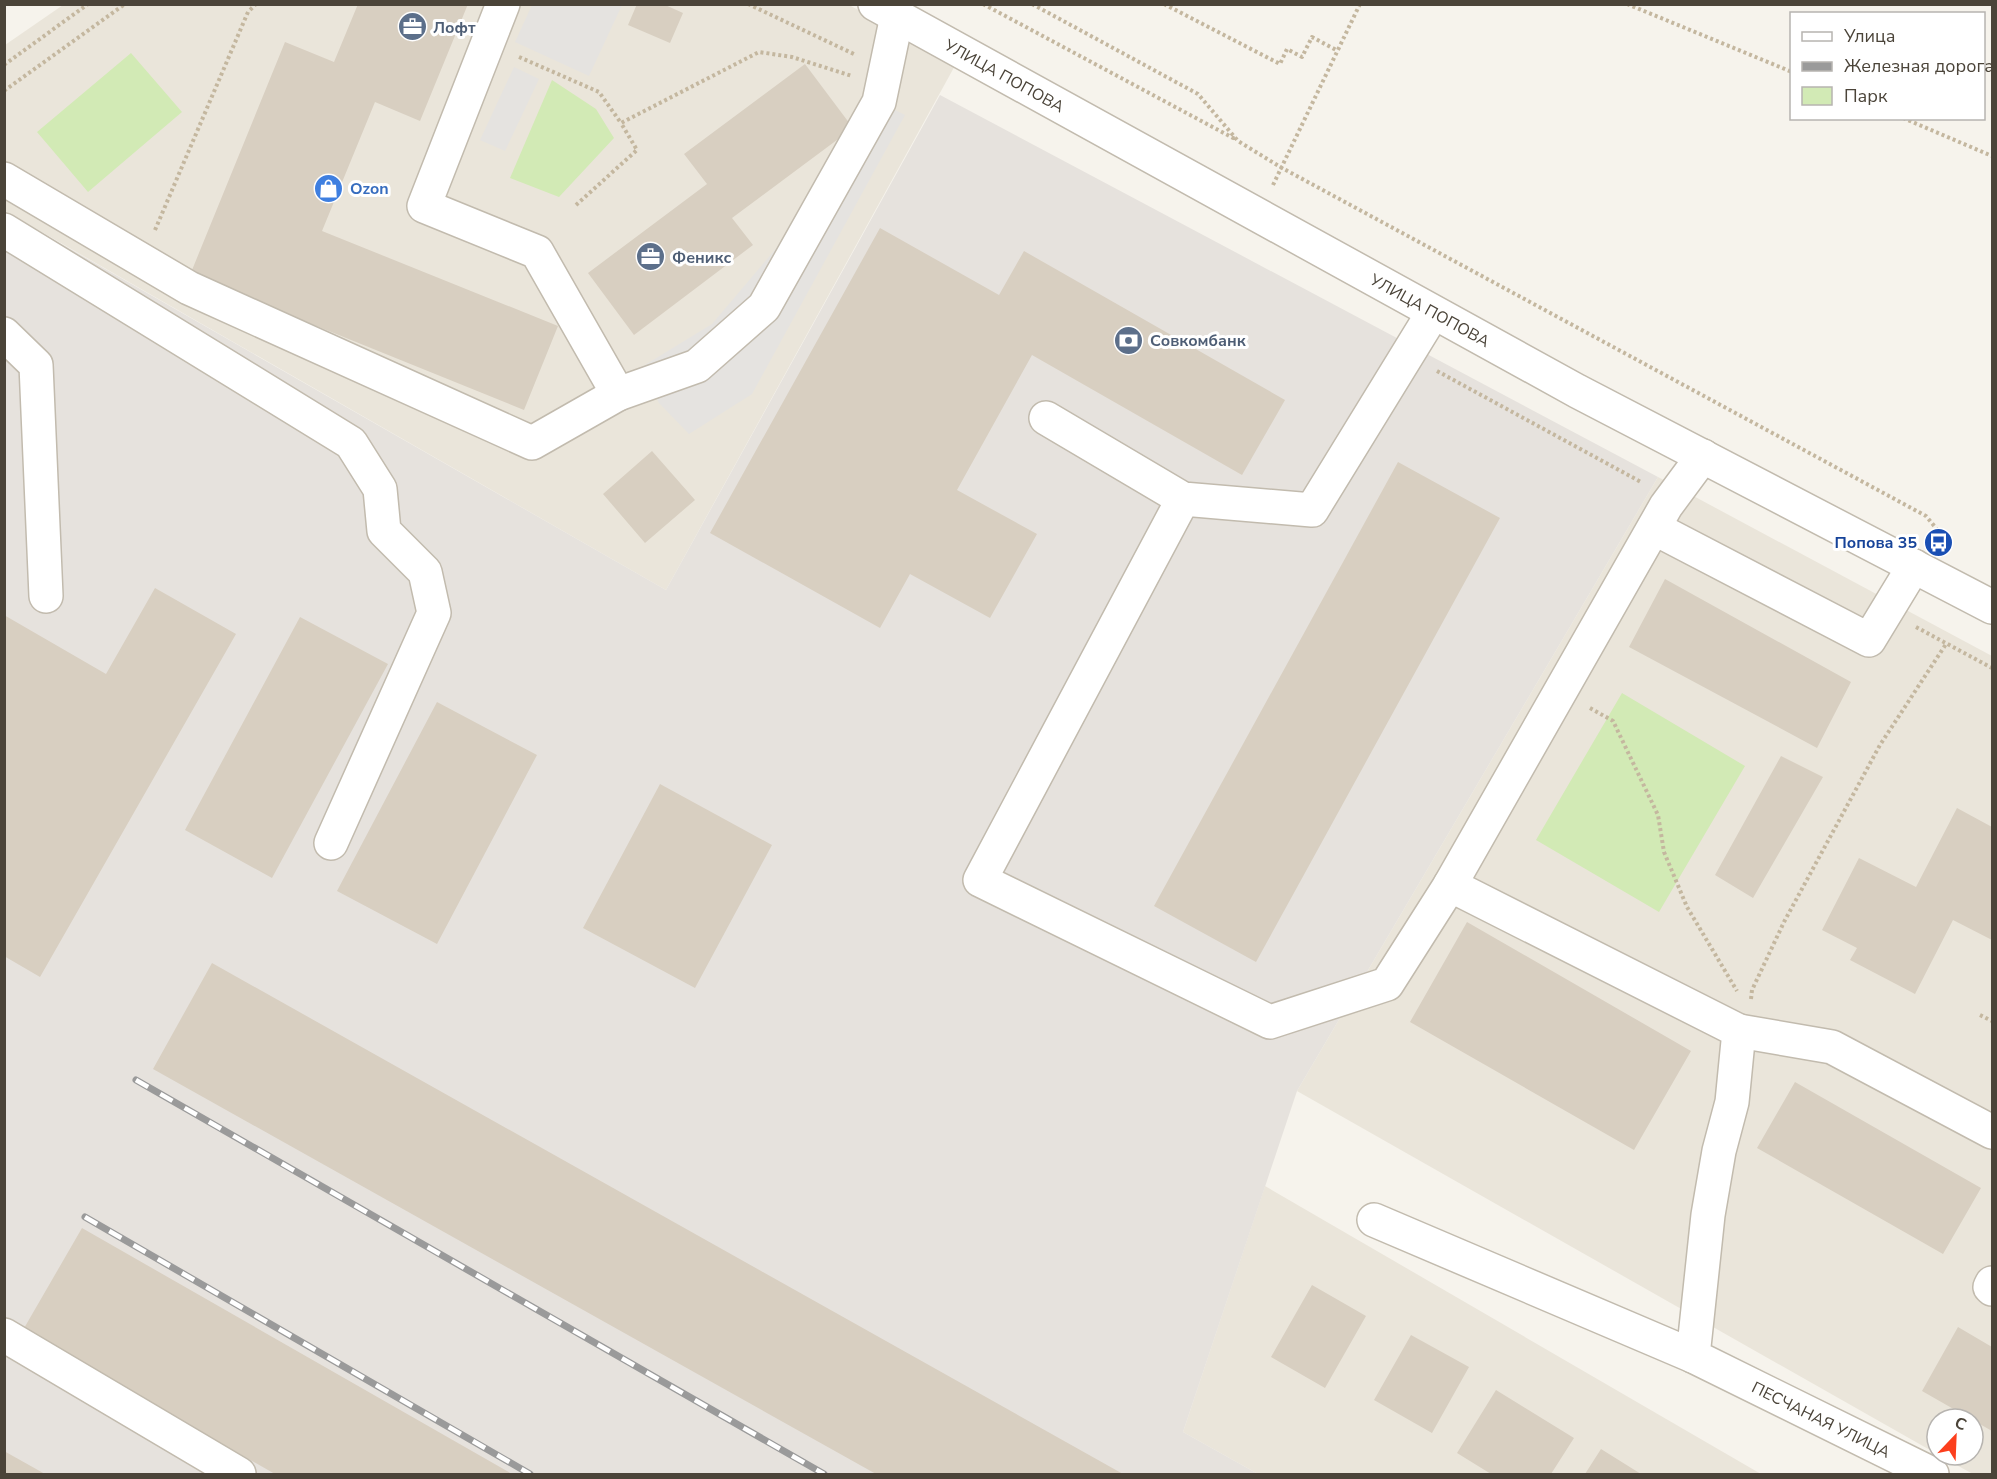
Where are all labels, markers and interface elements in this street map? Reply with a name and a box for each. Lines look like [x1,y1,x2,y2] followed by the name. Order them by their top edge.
[396,11,428,43] office icon: Лофт
[1790,12,1985,120] legend
[433,17,476,39] place label: Лофт
[1843,24,1895,48] text: Улица
[939,34,1068,118] street label: УЛИЦА ПОПОВА
[1844,54,1994,78] text: Железная дорога
[1844,84,1888,108] text: Парк
[313,172,345,204] shop icon: Ozon
[350,178,389,200] place label: Ozon
[635,241,667,273] office icon: Феникс
[672,247,731,269] place label: Феникс
[1365,269,1494,353] street label: УЛИЦА ПОПОВА
[1113,324,1145,356] bank icon: Совкомбанк
[1150,330,1247,352] place label: Совкомбанк
[1922,526,1954,558] bus stop icon: Попова 35
[1835,532,1917,554] place label: Попова 35
[1748,1377,1894,1464] street label: ПЕСЧАНАЯ УЛИЦА
[1925,1407,1985,1467] north arrow
[1951,1412,1970,1436] text: С

